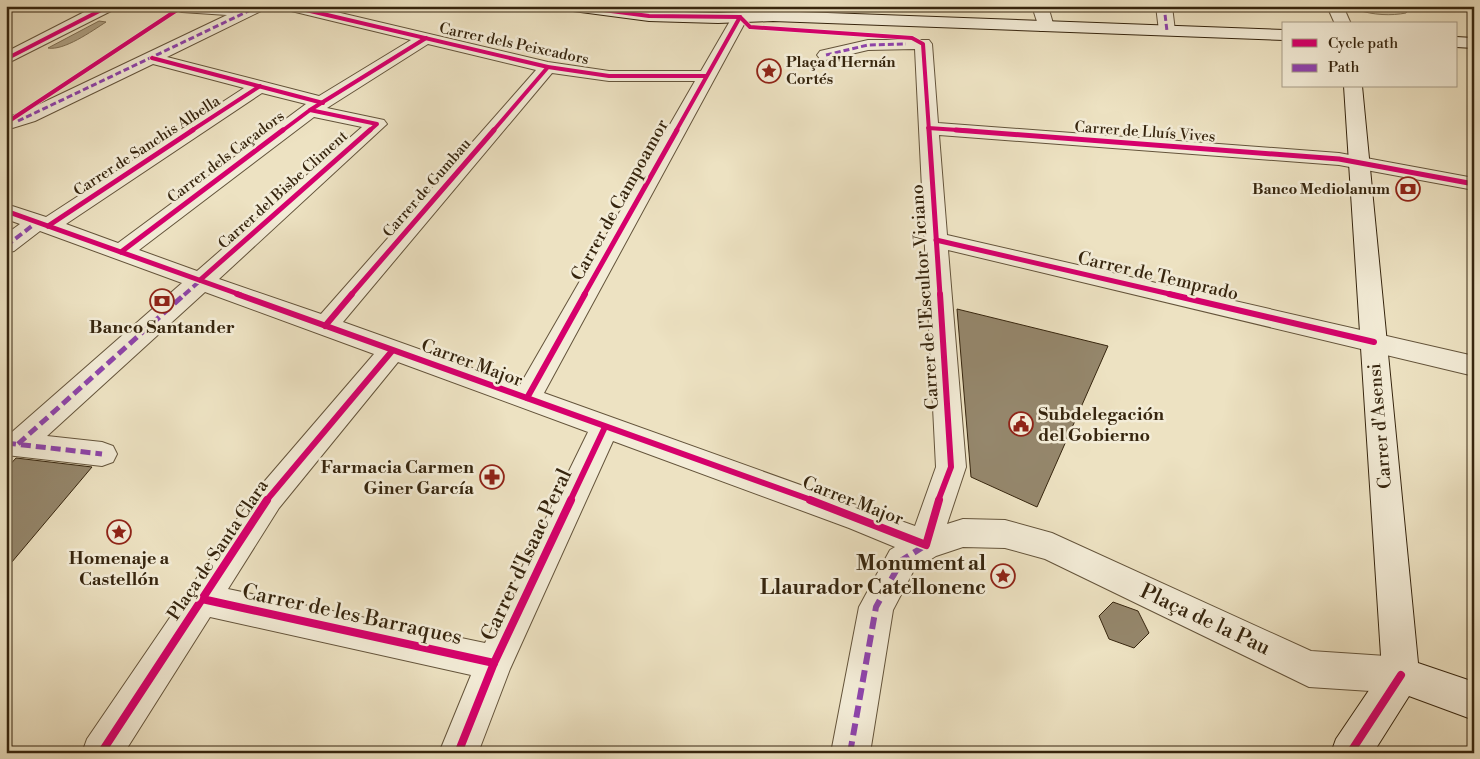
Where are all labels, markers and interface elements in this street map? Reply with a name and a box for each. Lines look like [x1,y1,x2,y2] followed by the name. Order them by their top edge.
[437,19,591,69] street label: Carrer dels Peixcadors
[1282,22,1458,88] legend
[1328,34,1398,53] text: Cycle path
[786,53,896,89] place label: Plaça d'Hernán Cortés
[756,58,782,84] place icon: Plaça d'Hernán Cortés
[1328,58,1360,77] text: Path
[70,91,224,200] street label: Carrer de Sanchis Albella
[164,107,288,207] street label: Carrer dels Caçadors
[566,115,674,285] street label: Carrer de Campoamor
[1074,118,1216,146] street label: Carrer de Lluís Vives
[214,126,352,253] street label: Carrer del Bisbe Climent
[379,134,475,241] street label: Carrer de Gumbau
[1395,176,1421,202] bank icon: Banco Mediolanum
[1252,180,1390,199] place label: Banco Mediolanum
[906,184,944,410] street label: Carrer de l'Escultor Viciano
[1075,246,1241,306] street label: Carrer de Temprado
[149,288,175,314] bank icon: Banco Santander
[89,316,235,339] place label: Banco Santander
[418,334,526,392] street label: Carrer Major
[1363,362,1397,490] street label: Carrer d'Asensi
[1038,403,1164,447] place label: Subdelegación del Gobierno
[1008,411,1034,437] public building icon: Subdelegación del Gobierno
[321,456,474,500] place label: Farmacia Carmen Giner García
[479,464,505,490] pharmacy icon: Farmacia Carmen Giner García
[476,465,578,645] street label: Carrer d'Isaac Peral
[799,471,907,531] street label: Carrer Major
[162,474,274,625] street label: Plaça de Santa Clara
[106,519,132,545] place icon: Homenaje a Castellón
[69,547,169,591] place label: Homenaje a Castellón
[760,551,986,601] place label: Monument al Llaurador Catellonenc
[990,563,1016,589] place icon: Monument al Llaurador Catellonenc
[1136,578,1274,662] street label: Plaça de la Pau
[240,579,464,651] street label: Carrer de les Barraques

